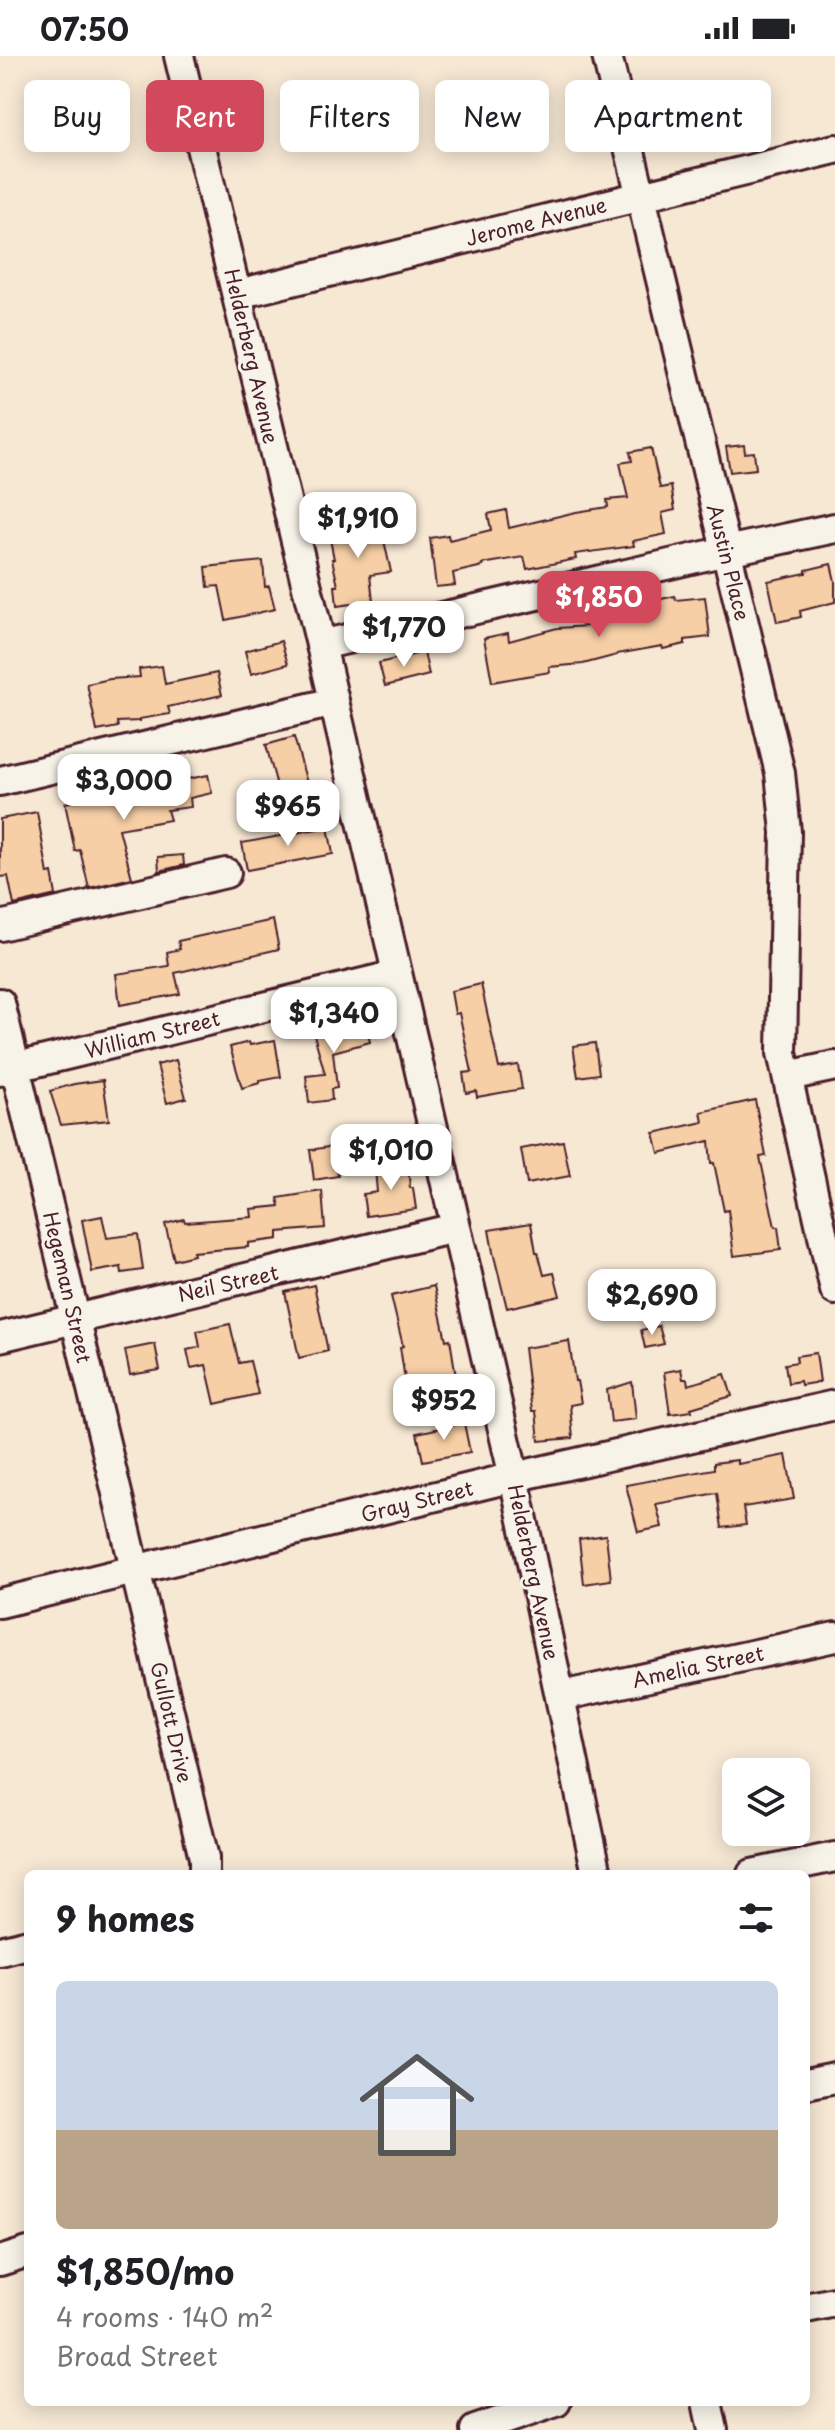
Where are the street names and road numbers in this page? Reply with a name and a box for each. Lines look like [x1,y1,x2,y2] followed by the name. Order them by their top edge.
[462,189,610,253] street label: Jerome Avenue
[217,266,287,447] street label: Helderberg Avenue
[700,501,758,623] street label: Austin Place
[81,1003,223,1065] street label: William Street
[36,1208,100,1366] street label: Hegeman Street
[175,1257,281,1309] street label: Neil Street
[358,1473,476,1529] street label: Gray Street
[501,1481,567,1663] street label: Helderberg Avenue
[630,1637,766,1695] street label: Amelia Street
[144,1659,200,1785] street label: Gullott Drive

